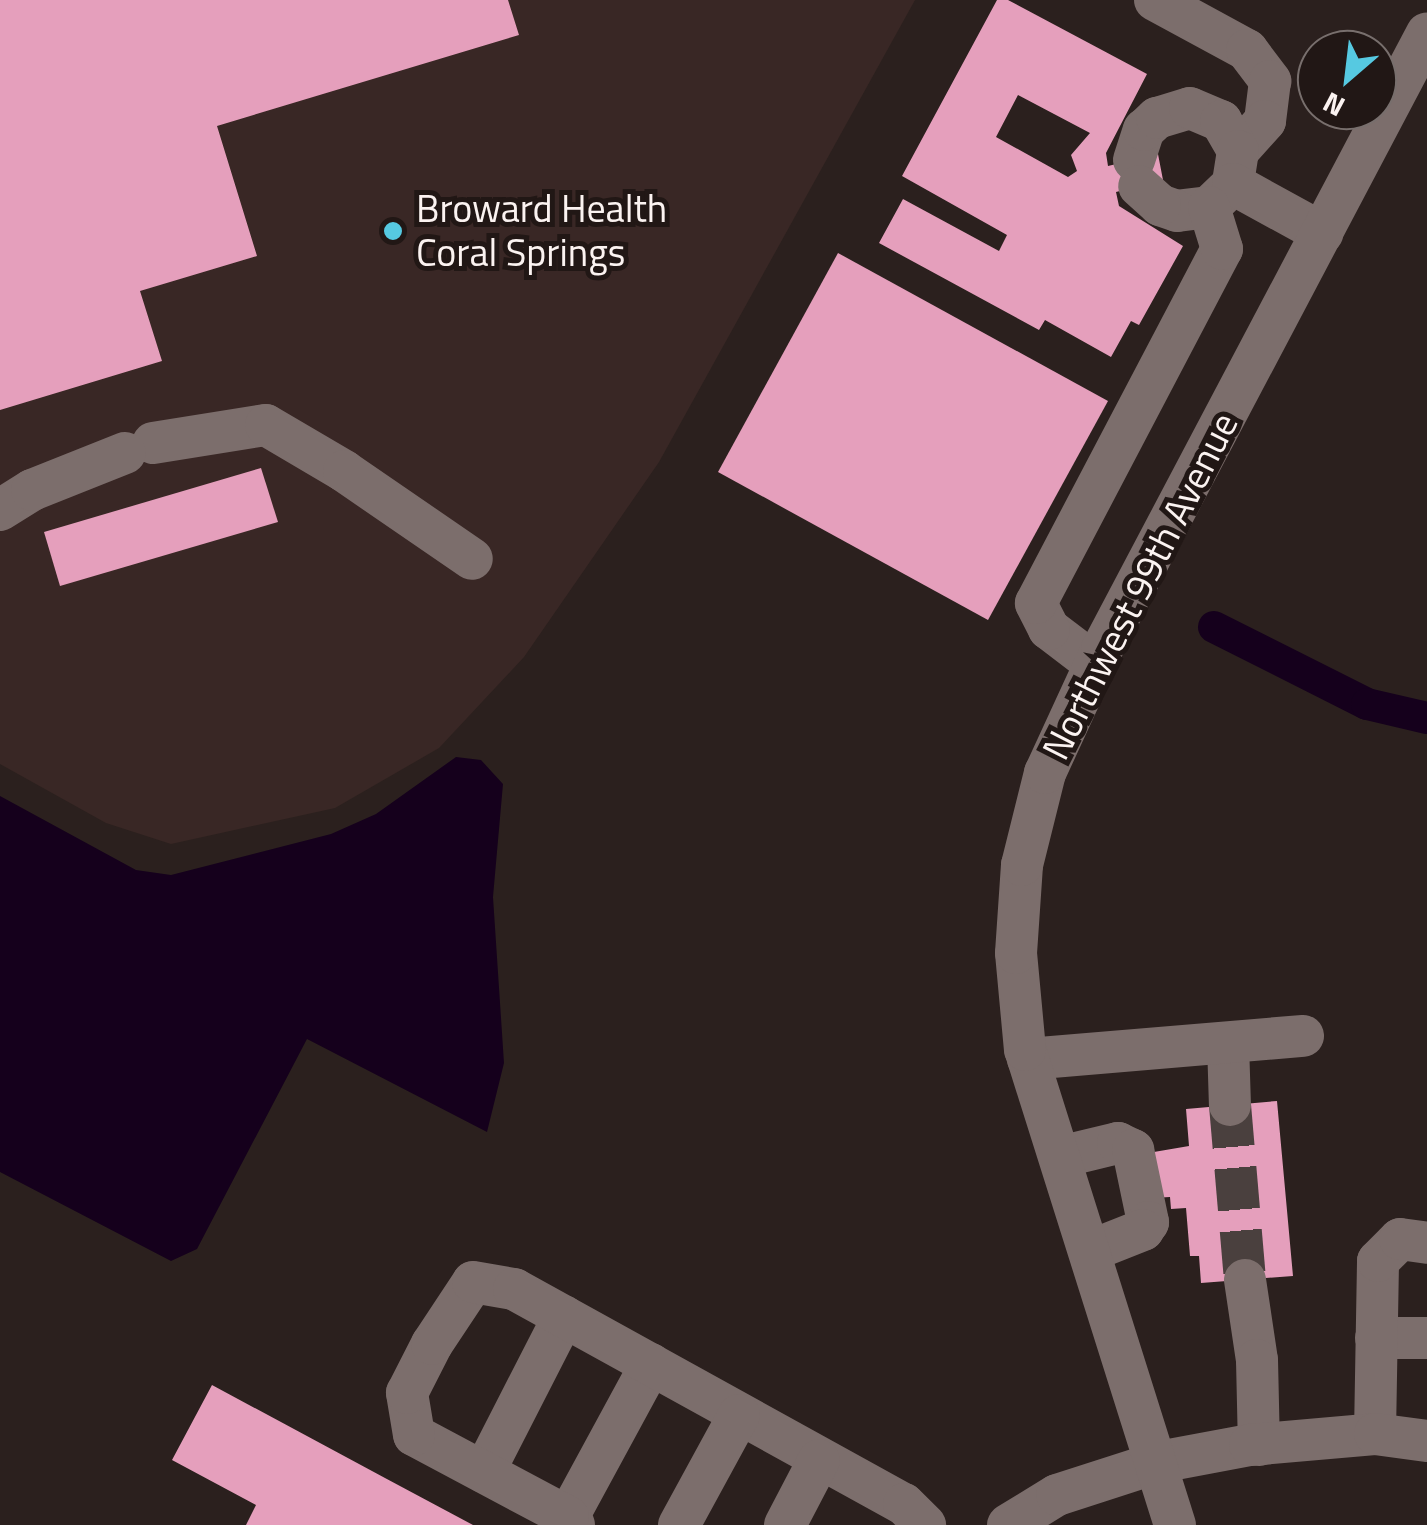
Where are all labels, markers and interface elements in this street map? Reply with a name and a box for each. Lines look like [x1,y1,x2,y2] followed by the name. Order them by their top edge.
[1297,30,1397,130] north arrow
[1315,82,1352,129] text: N
[416,186,667,276] place label: Broward Health Coral Springs
[380,218,406,244] marker: Broward Health Coral Springs
[1033,405,1247,767] street label: Northwest 99th Avenue

